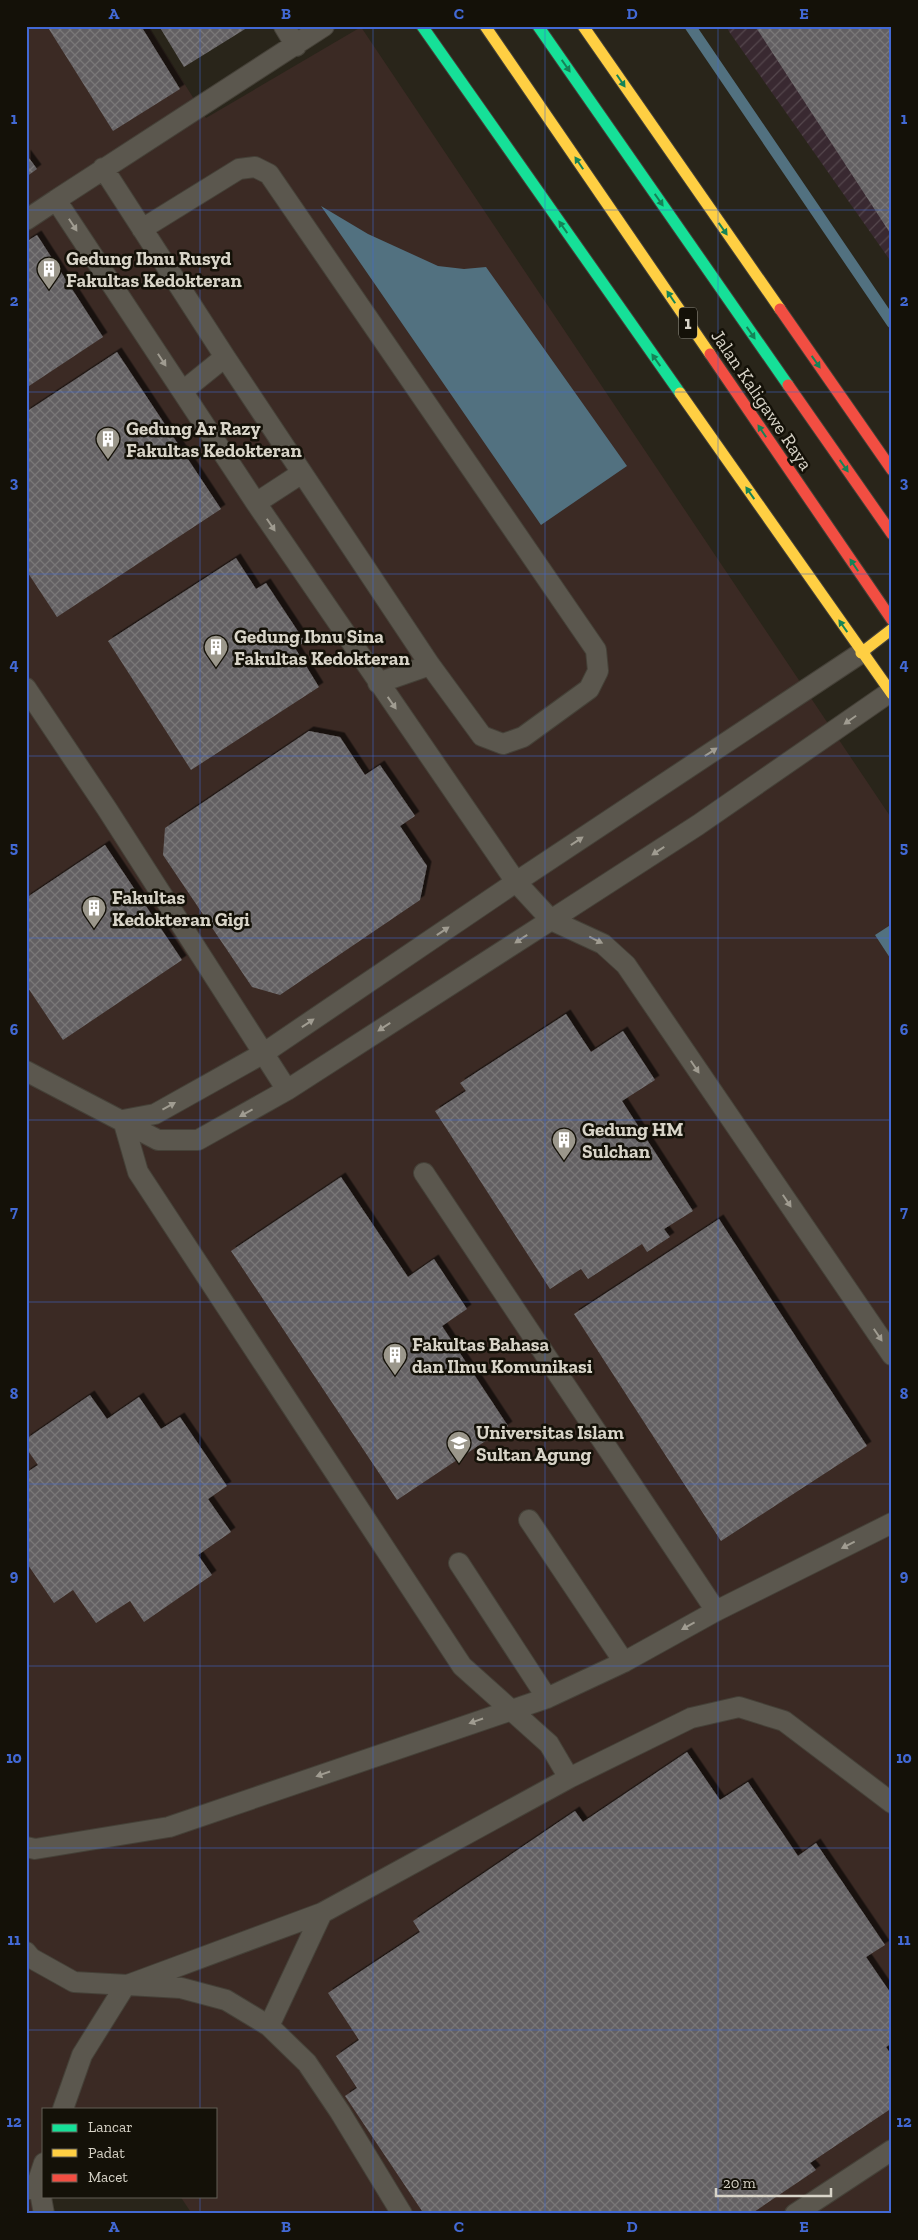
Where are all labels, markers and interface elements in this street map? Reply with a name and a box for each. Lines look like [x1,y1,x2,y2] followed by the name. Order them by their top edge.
[109,4,120,23] text: A
[281,4,291,23] text: B
[454,4,464,23] text: C
[626,4,638,23] text: D
[799,4,809,23] text: E
[561,59,571,73] one-way arrow
[616,74,626,88] one-way arrow
[11,109,18,128] text: 1
[901,109,908,128] text: 1
[574,156,584,170] one-way arrow
[654,193,664,206] one-way arrow
[68,218,78,231] one-way arrow
[558,220,568,234] one-way arrow
[718,222,728,236] one-way arrow
[66,247,242,292] place label: Gedung Ibnu Rusyd Fakultas Kedokteran
[36,256,62,290] building icon: Gedung Ibnu Rusyd Fakultas Kedokteran
[666,290,676,304] one-way arrow
[10,291,19,310] text: 2
[900,291,909,310] text: 2
[679,307,697,338] road number: 1
[706,325,818,475] street label: Jalan Kaligawe Raya
[746,326,756,340] one-way arrow
[157,353,167,367] one-way arrow
[651,353,661,367] one-way arrow
[811,355,821,369] one-way arrow
[126,417,302,462] place label: Gedung Ar Razy Fakultas Kedokteran
[757,425,767,438] one-way arrow
[95,426,121,460] building icon: Gedung Ar Razy Fakultas Kedokteran
[839,459,849,473] one-way arrow
[10,473,19,492] text: 3
[900,473,909,492] text: 3
[744,487,755,500] one-way arrow
[266,518,276,532] one-way arrow
[849,559,859,572] one-way arrow
[838,619,848,633] one-way arrow
[234,625,410,670] place label: Gedung Ibnu Sina Fakultas Kedokteran
[203,634,229,668] building icon: Gedung Ibnu Sina Fakultas Kedokteran
[9,655,19,674] text: 4
[899,655,909,674] text: 4
[387,696,397,710] one-way arrow
[843,715,857,725] one-way arrow
[705,747,718,756] one-way arrow
[571,836,584,845] one-way arrow
[10,838,18,857] text: 5
[900,838,908,857] text: 5
[651,846,664,856] one-way arrow
[112,886,250,931] place label: Fakultas Kedokteran Gigi
[81,895,107,929] building icon: Fakultas Kedokteran Gigi
[436,927,449,936] one-way arrow
[514,935,528,944] one-way arrow
[588,936,603,944] one-way arrow
[302,1018,315,1028] one-way arrow
[10,1020,19,1039] text: 6
[900,1020,909,1039] text: 6
[378,1022,391,1032] one-way arrow
[690,1060,700,1073] one-way arrow
[161,1102,176,1110] one-way arrow
[240,1108,253,1117] one-way arrow
[582,1118,683,1163] place label: Gedung HM Sulchan
[551,1127,577,1161] building icon: Gedung HM Sulchan
[782,1194,792,1208] one-way arrow
[10,1202,18,1221] text: 7
[900,1202,908,1221] text: 7
[873,1328,883,1342] one-way arrow
[412,1333,593,1378] place label: Fakultas Bahasa dan Ilmu Komunikasi
[382,1342,408,1376] building icon: Fakultas Bahasa dan Ilmu Komunikasi
[10,1384,19,1403] text: 8
[900,1384,909,1403] text: 8
[476,1421,624,1466] place label: Universitas Islam Sultan Agung
[446,1430,472,1464] school or university icon: Universitas Islam Sultan Agung
[841,1541,855,1549] one-way arrow
[10,1566,19,1585] text: 9
[900,1566,909,1585] text: 9
[680,1622,695,1630] one-way arrow
[469,1718,484,1725] one-way arrow
[6,1748,22,1767] text: 10
[896,1748,912,1767] text: 10
[315,1771,330,1778] one-way arrow
[8,1930,21,1949] text: 11
[898,1930,911,1949] text: 11
[42,2108,218,2198] legend
[6,2112,22,2131] text: 12
[896,2112,912,2131] text: 12
[88,2118,133,2136] text: Lancar
[88,2144,125,2162] text: Padat
[716,2165,830,2197] scale bar
[88,2168,128,2186] text: Macet
[723,2174,756,2192] text: 20 m
[109,2217,120,2236] text: A
[281,2217,291,2236] text: B
[454,2217,464,2236] text: C
[626,2217,638,2236] text: D
[799,2217,809,2236] text: E

